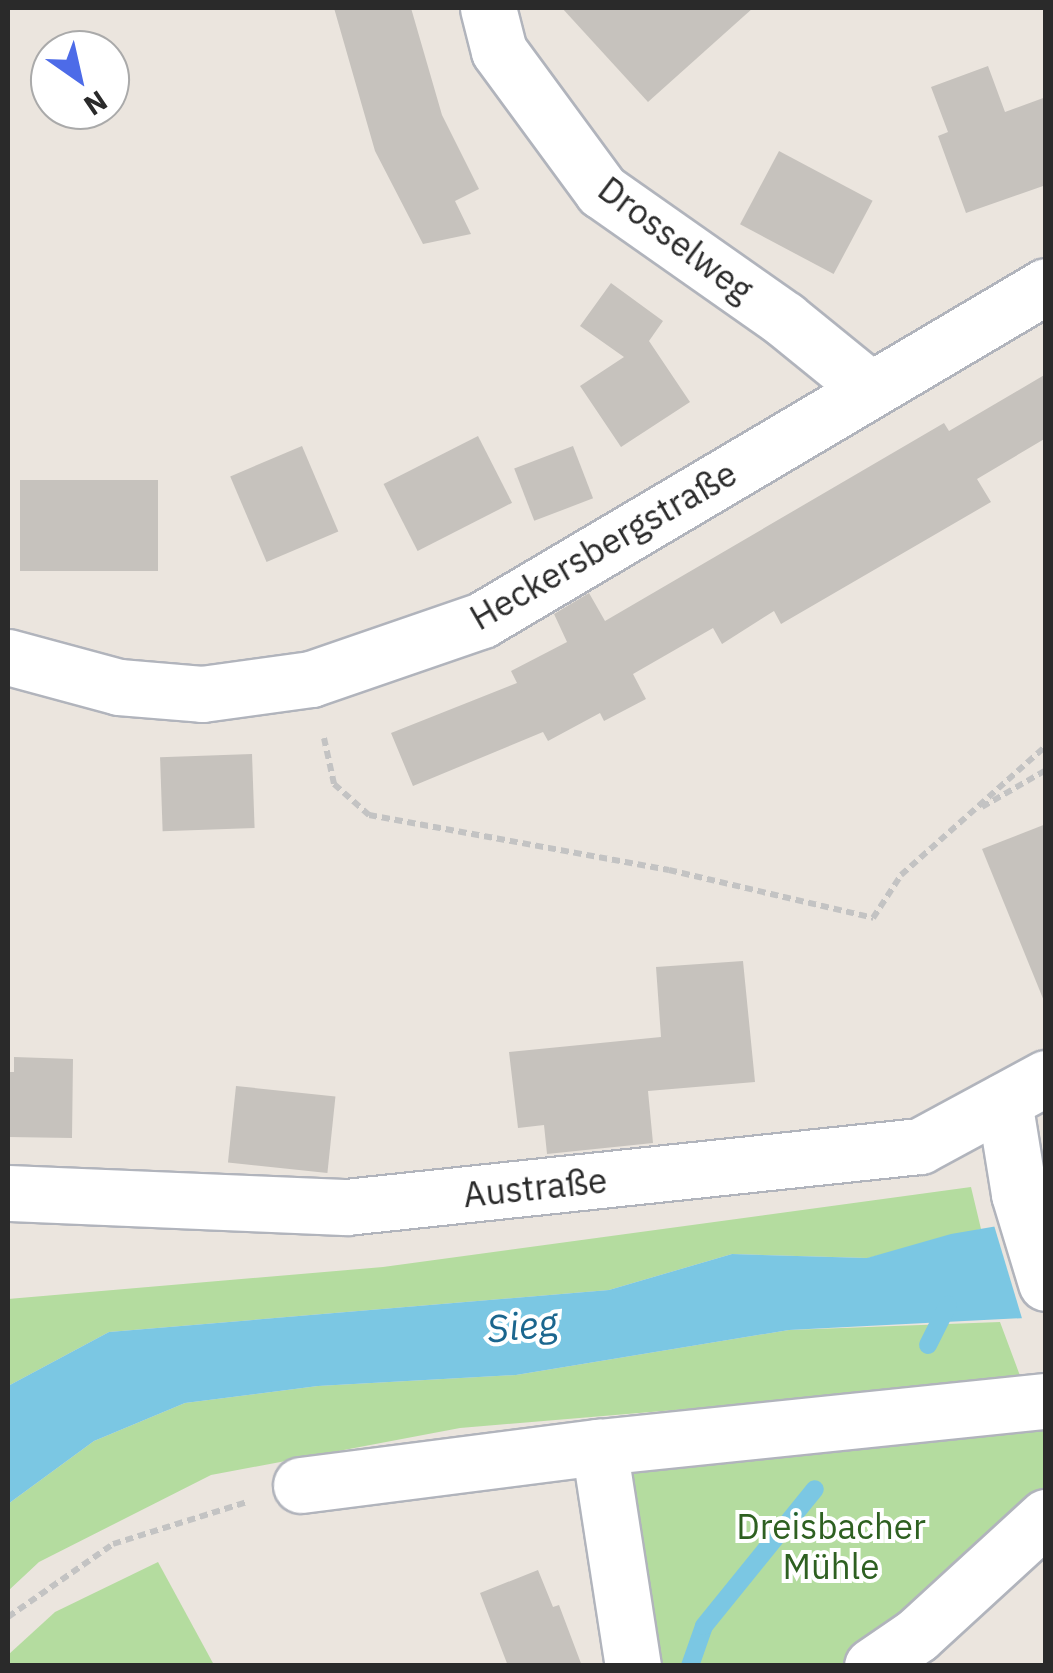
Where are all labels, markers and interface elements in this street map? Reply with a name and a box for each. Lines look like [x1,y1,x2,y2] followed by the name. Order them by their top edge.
[30,30,130,130] north arrow
[77,83,115,125] text: N
[590,167,762,311] street label: Drosselweg
[462,452,744,638] street label: Heckersbergstraße
[461,1159,609,1215] street label: Austraße
[484,1299,560,1351] water label: Sieg
[736,1505,926,1587] park label: Dreisbacher Mühle

